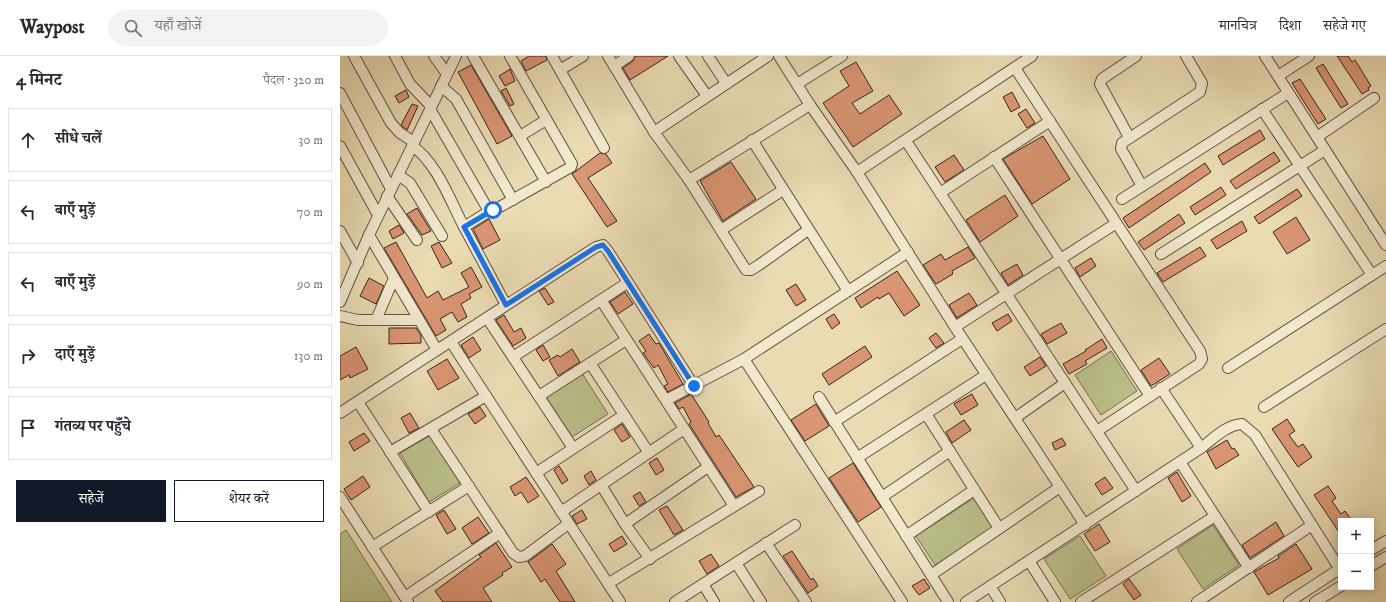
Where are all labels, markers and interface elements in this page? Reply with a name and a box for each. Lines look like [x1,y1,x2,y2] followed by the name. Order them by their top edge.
[108,10,388,46] search box
[20,16,84,39] text: Waypost
[154,16,202,35] text: यहाँ खोजें
[122,17,144,39] icon: search
[1219,17,1257,35] text: मानचित्र
[1279,17,1301,35] text: दिशा
[1323,17,1366,35] text: सहेजे गए
[16,69,62,91] text: 4 मिनट
[263,72,324,88] text: पैदल · 320 m
[17,129,39,151] icon: ahead
[55,129,102,148] text: सीधे चलें
[299,132,323,148] text: 30 m
[17,201,39,223] icon: left
[55,201,95,220] text: बाएँ मुड़ें
[484,201,502,219] route start
[297,204,323,220] text: 70 m
[17,273,39,295] icon: left
[55,273,95,292] text: बाएँ मुड़ें
[297,276,323,292] text: 90 m
[17,345,39,367] icon: right
[55,345,95,364] text: दाएँ मुड़ें
[294,348,323,364] text: 130 m
[685,377,703,395] route end
[17,417,39,439] icon: arrive
[55,417,131,436] text: गंतव्य पर पहुँचे
[16,480,166,522] button: सहेजें
[174,480,324,522] button: शेयर करें
[1338,518,1374,590] map controls
[1338,518,1374,554] button: +
[1338,554,1374,590] button: −

